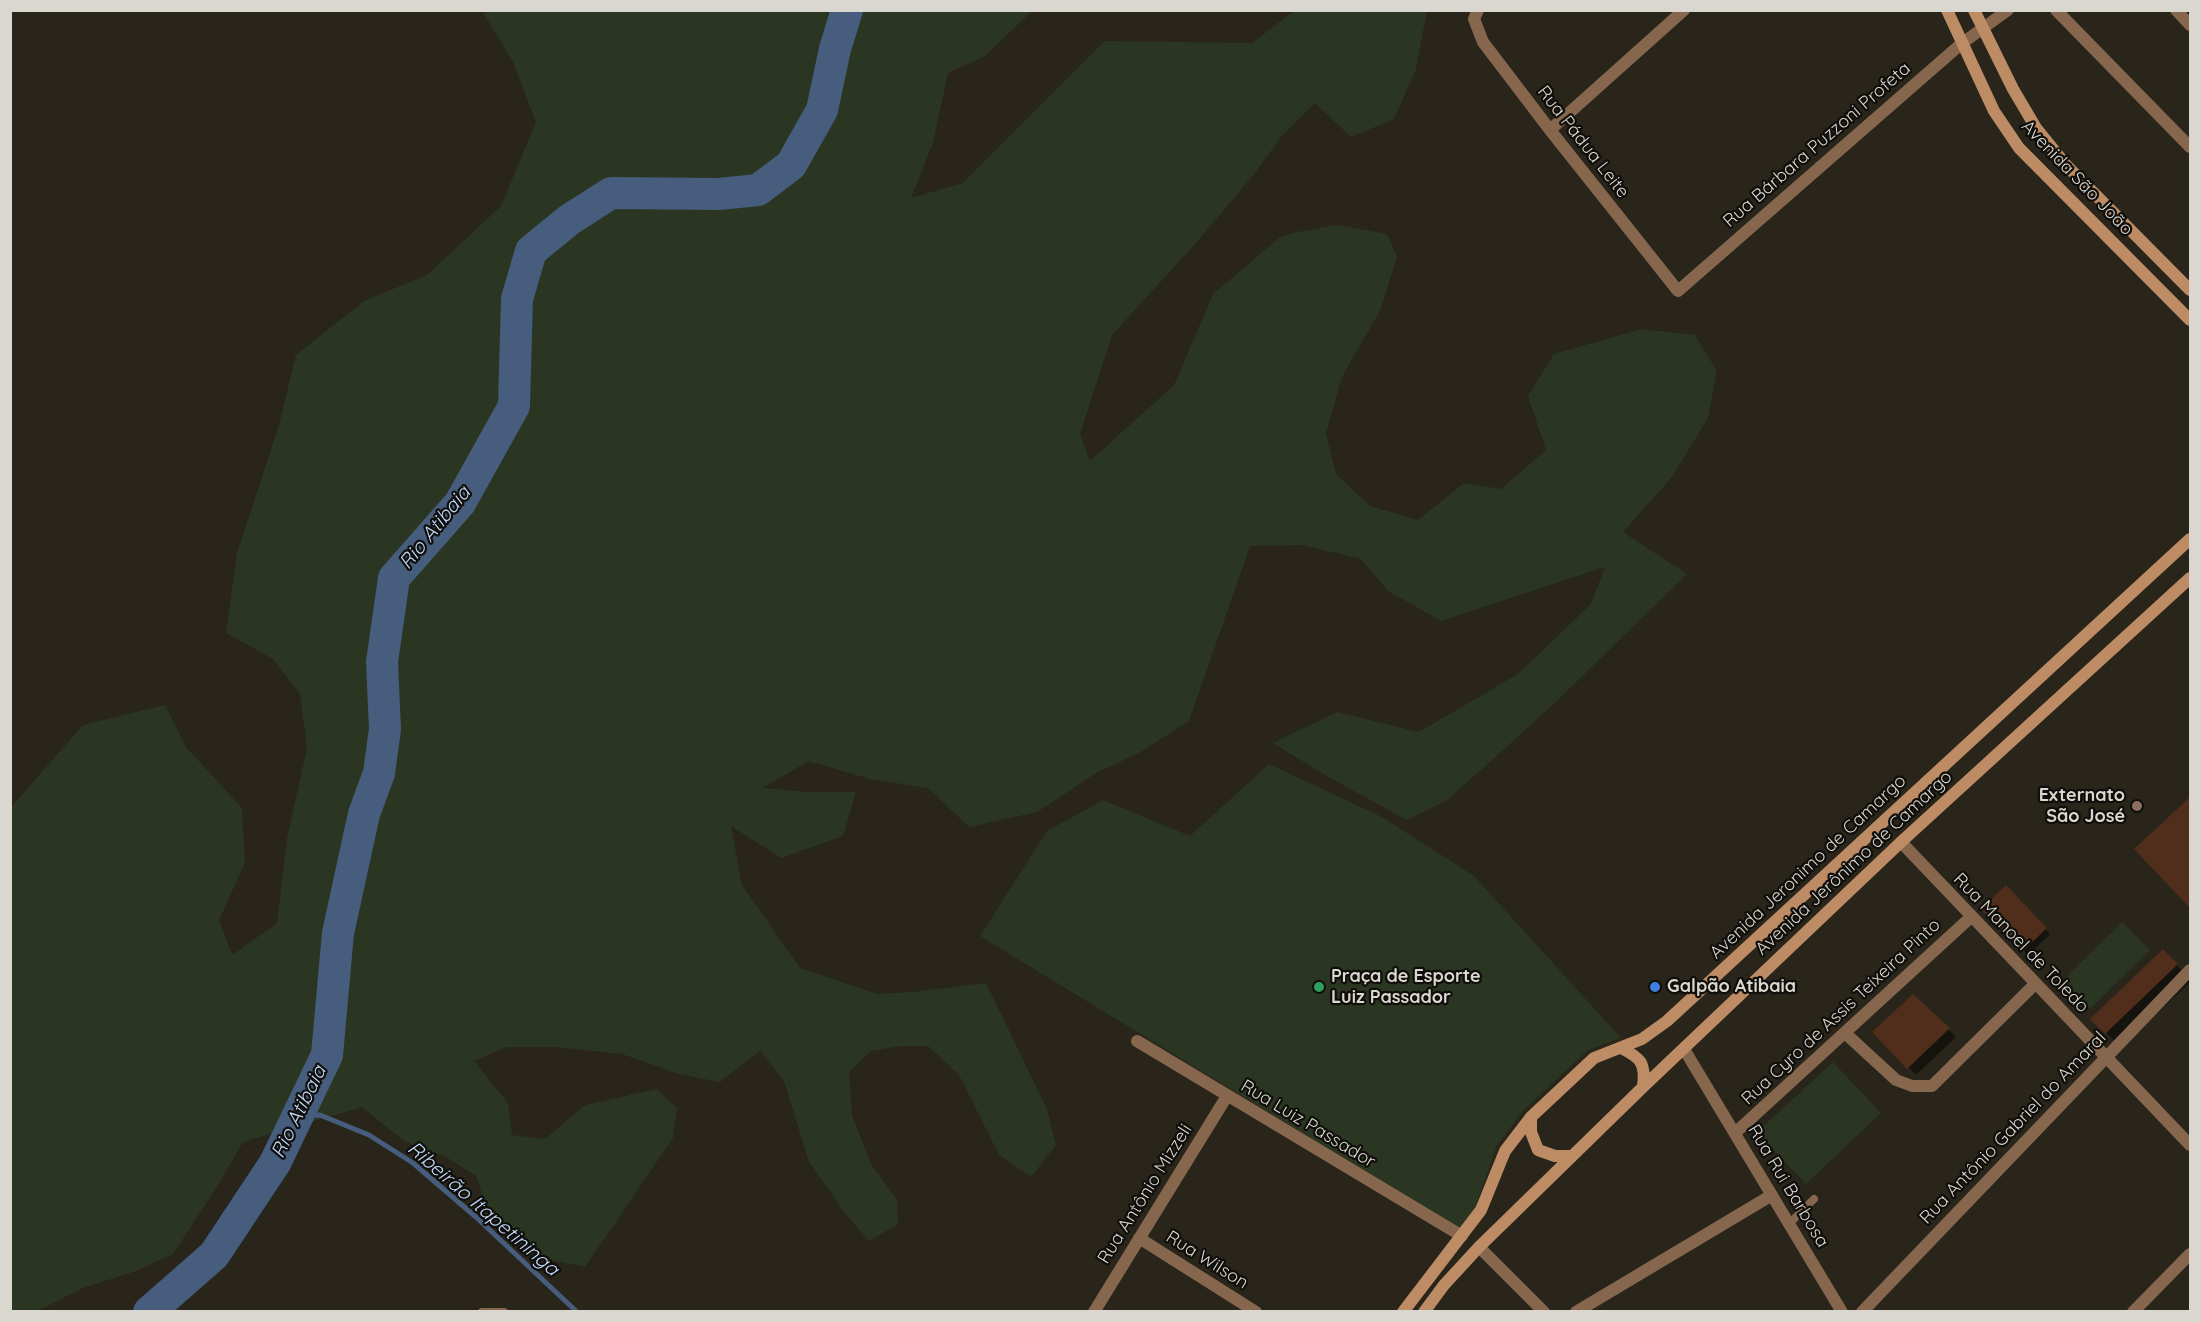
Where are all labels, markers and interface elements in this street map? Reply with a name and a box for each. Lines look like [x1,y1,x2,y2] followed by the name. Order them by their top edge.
[1719,58,1915,232] street label: Rua Bárbara Puzzoni Profeta
[1532,82,1634,202] street label: Rua Pádua Leite
[2017,116,2137,240] street label: Avenida São João
[394,482,476,574] water label: Rio Atibaia
[1751,766,1957,960] street label: Avenida Jerônimo de Camargo
[1705,770,1911,964] street label: Avenida Jeronimo de Camargo
[2039,785,2125,828] place label: Externato São José
[2130,799,2144,813] marker: Externato São José
[1949,869,2093,1017] street label: Rua Manoel de Toledo
[1737,914,1945,1110] street label: Rua Cyro de Assis Teixeira Pinto
[1331,966,1481,1008] place label: Praça de Esporte Luiz Passador
[1667,976,1796,998] place label: Galpão Atibaia
[1312,980,1326,994] marker: Praça de Esporte Luiz Passador
[1648,980,1662,994] marker: Galpão Atibaia
[1915,1027,2111,1229] street label: Rua Antônio Gabriel do Amaral
[266,1062,332,1162] water label: Rio Atibaia
[1237,1075,1379,1173] street label: Rua Luiz Passador
[1093,1120,1197,1268] street label: Rua Antônio Mizzeli
[1743,1121,1833,1251] street label: Rua Rui Barbosa
[402,1137,564,1281] water label: Ribeirão Itapetininga
[1162,1226,1252,1294] street label: Rua Wilson

